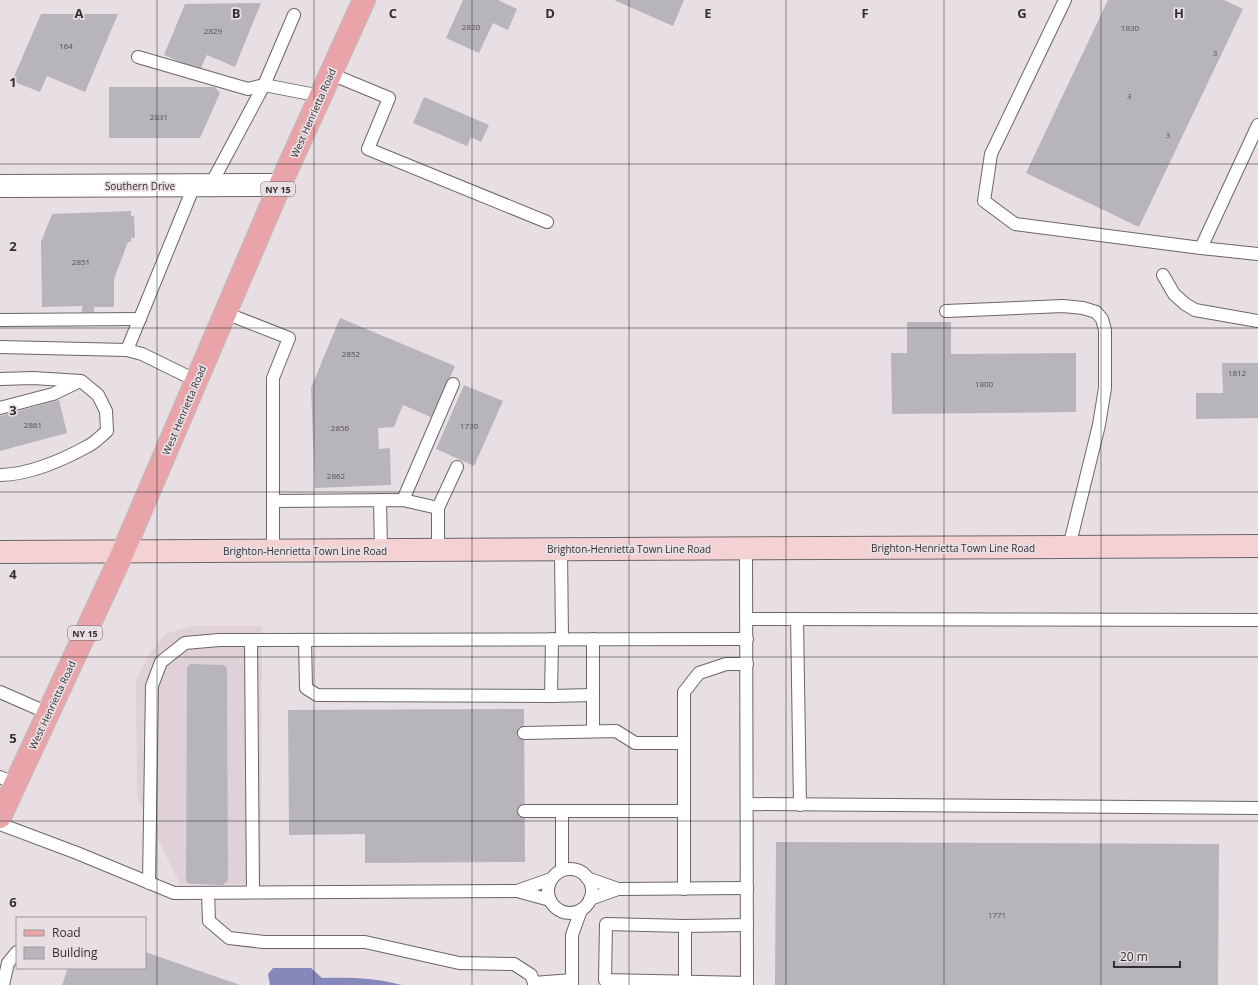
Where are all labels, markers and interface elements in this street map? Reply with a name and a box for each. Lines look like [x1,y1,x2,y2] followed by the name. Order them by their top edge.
[75,4,84,22] text: A
[232,4,241,22] text: B
[389,4,397,22] text: C
[545,4,555,22] text: D
[704,4,712,22] text: E
[861,4,869,22] text: F
[1017,4,1027,22] text: G
[1174,4,1184,22] text: H
[462,21,481,32] house number: 2820
[1121,22,1140,33] house number: 1830
[204,25,223,36] house number: 2829
[59,40,73,51] house number: 164
[1213,47,1218,58] house number: 3
[287,66,339,160] street label: West Henrietta Road
[9,73,17,91] text: 1
[1127,90,1132,101] house number: 3
[150,111,168,122] house number: 2831
[1166,129,1171,140] house number: 3
[105,179,175,193] street label: Southern Drive
[261,182,295,196] road number: NY 15
[9,237,17,255] text: 2
[72,256,90,267] house number: 2851
[342,348,361,359] house number: 2852
[159,363,209,457] street label: West Henrietta Road
[1228,367,1247,378] house number: 1812
[975,378,994,389] house number: 1800
[9,401,17,419] text: 3
[24,419,42,430] house number: 2861
[460,420,479,431] house number: 1730
[331,422,350,433] house number: 2856
[327,470,346,481] house number: 2862
[871,541,1035,555] street label: Brighton-Henrietta Town Line Road
[547,542,711,556] street label: Brighton-Henrietta Town Line Road
[223,544,387,558] street label: Brighton-Henrietta Town Line Road
[9,565,17,583] text: 4
[68,626,102,640] road number: NY 15
[25,658,79,752] street label: West Henrietta Road
[9,729,17,747] text: 5
[9,893,17,911] text: 6
[988,909,1006,920] house number: 1771
[16,917,146,969] legend
[52,924,81,941] text: Road
[1114,943,1180,969] scale bar
[52,944,98,961] text: Building
[1120,948,1148,965] text: 20 m

